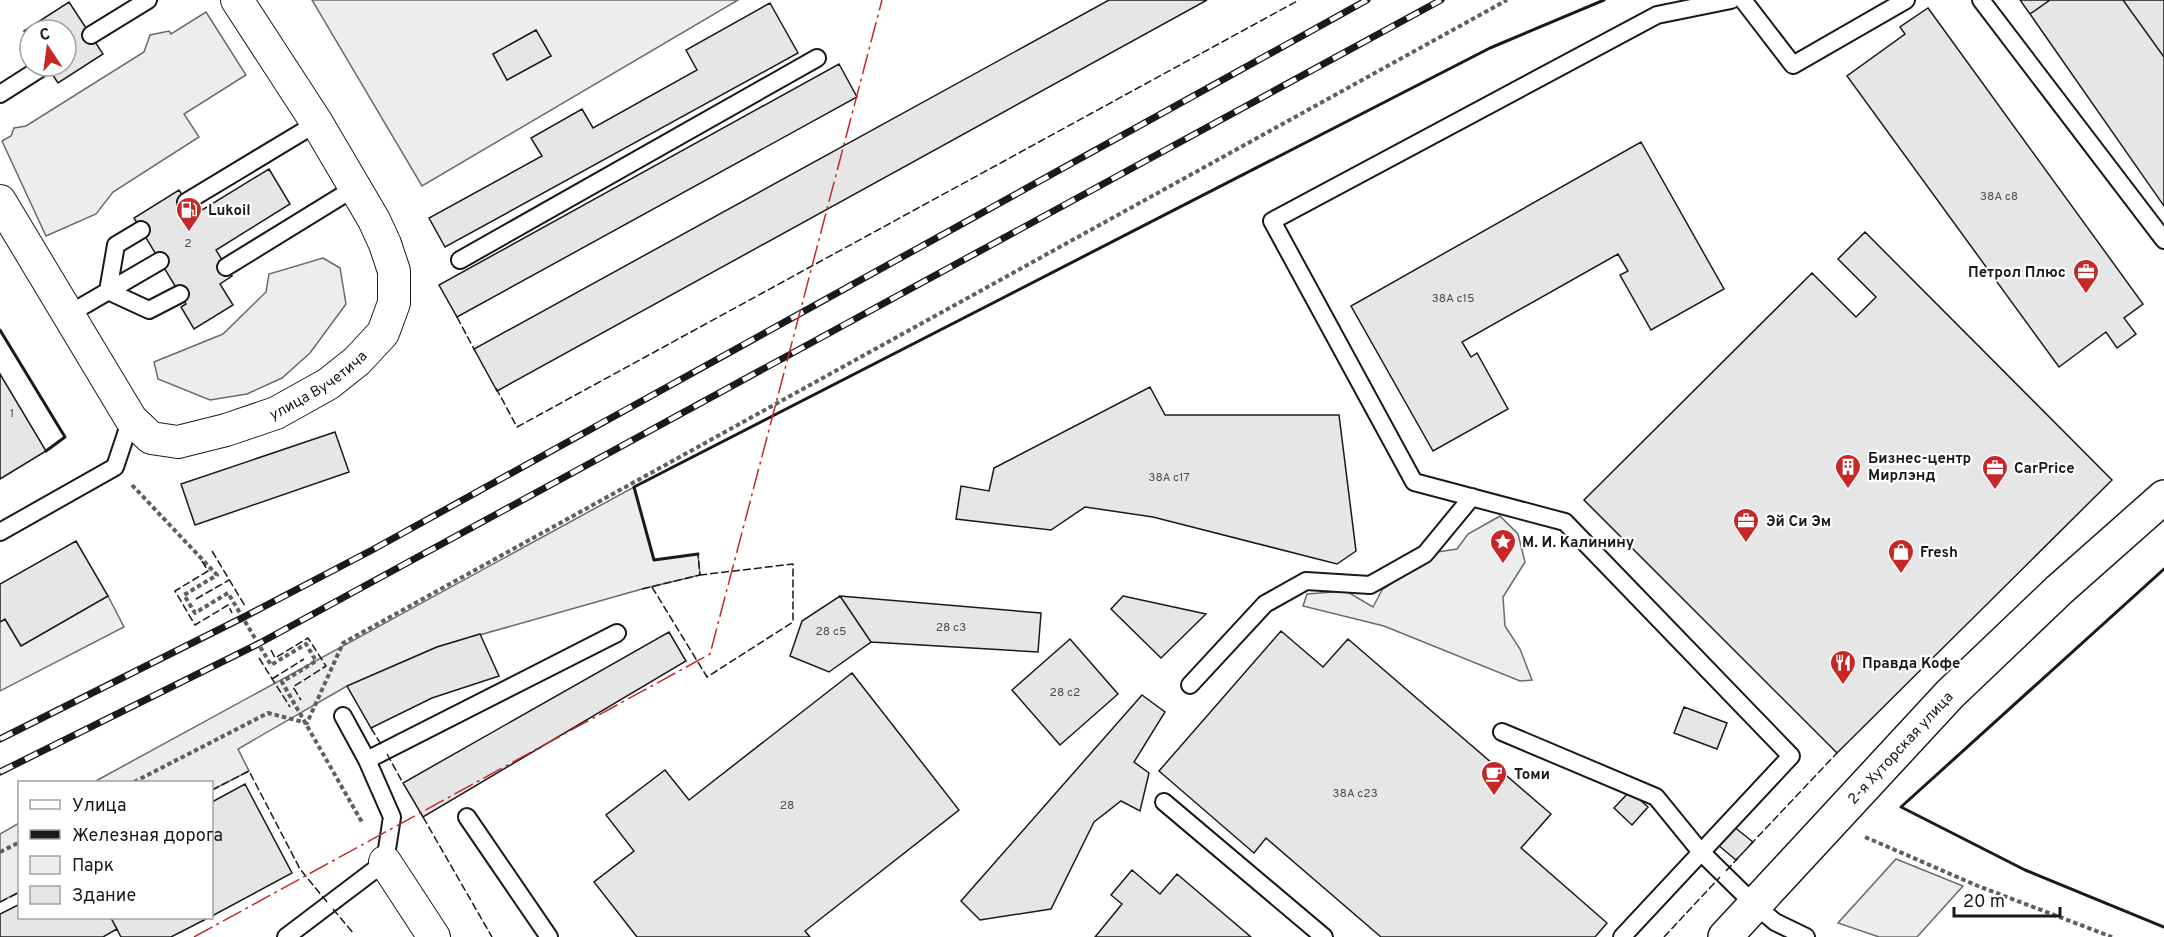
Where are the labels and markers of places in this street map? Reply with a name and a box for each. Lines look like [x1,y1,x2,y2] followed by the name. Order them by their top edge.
[174,195,204,233] fuel station icon: Lukoil
[208,202,251,221] place label: Lukoil
[2071,257,2101,295] office icon: Петрол Плюс
[1968,264,2066,283] place label: Петрол Плюс
[1868,450,1971,486] place label: Бизнес-центр Мирлэнд
[1833,452,1863,490] building icon: Бизнес-центр Мирлэнд
[1980,453,2010,491] office icon: CarPrice
[2014,460,2075,479] place label: CarPrice
[1731,506,1761,544] office icon: Эй Си Эм
[1766,513,1831,532] place label: Эй Си Эм
[1488,527,1518,565] place icon: М. И. Калинину
[1522,534,1635,553] place label: М. И. Калинину
[1886,537,1916,575] shop icon: Fresh
[1920,544,1958,563] place label: Fresh
[1828,648,1858,686] restaurant icon: Правда Кофе
[1862,655,1960,674] place label: Правда Кофе
[1479,759,1509,797] cafe icon: Томи
[1514,766,1550,785] place label: Томи

